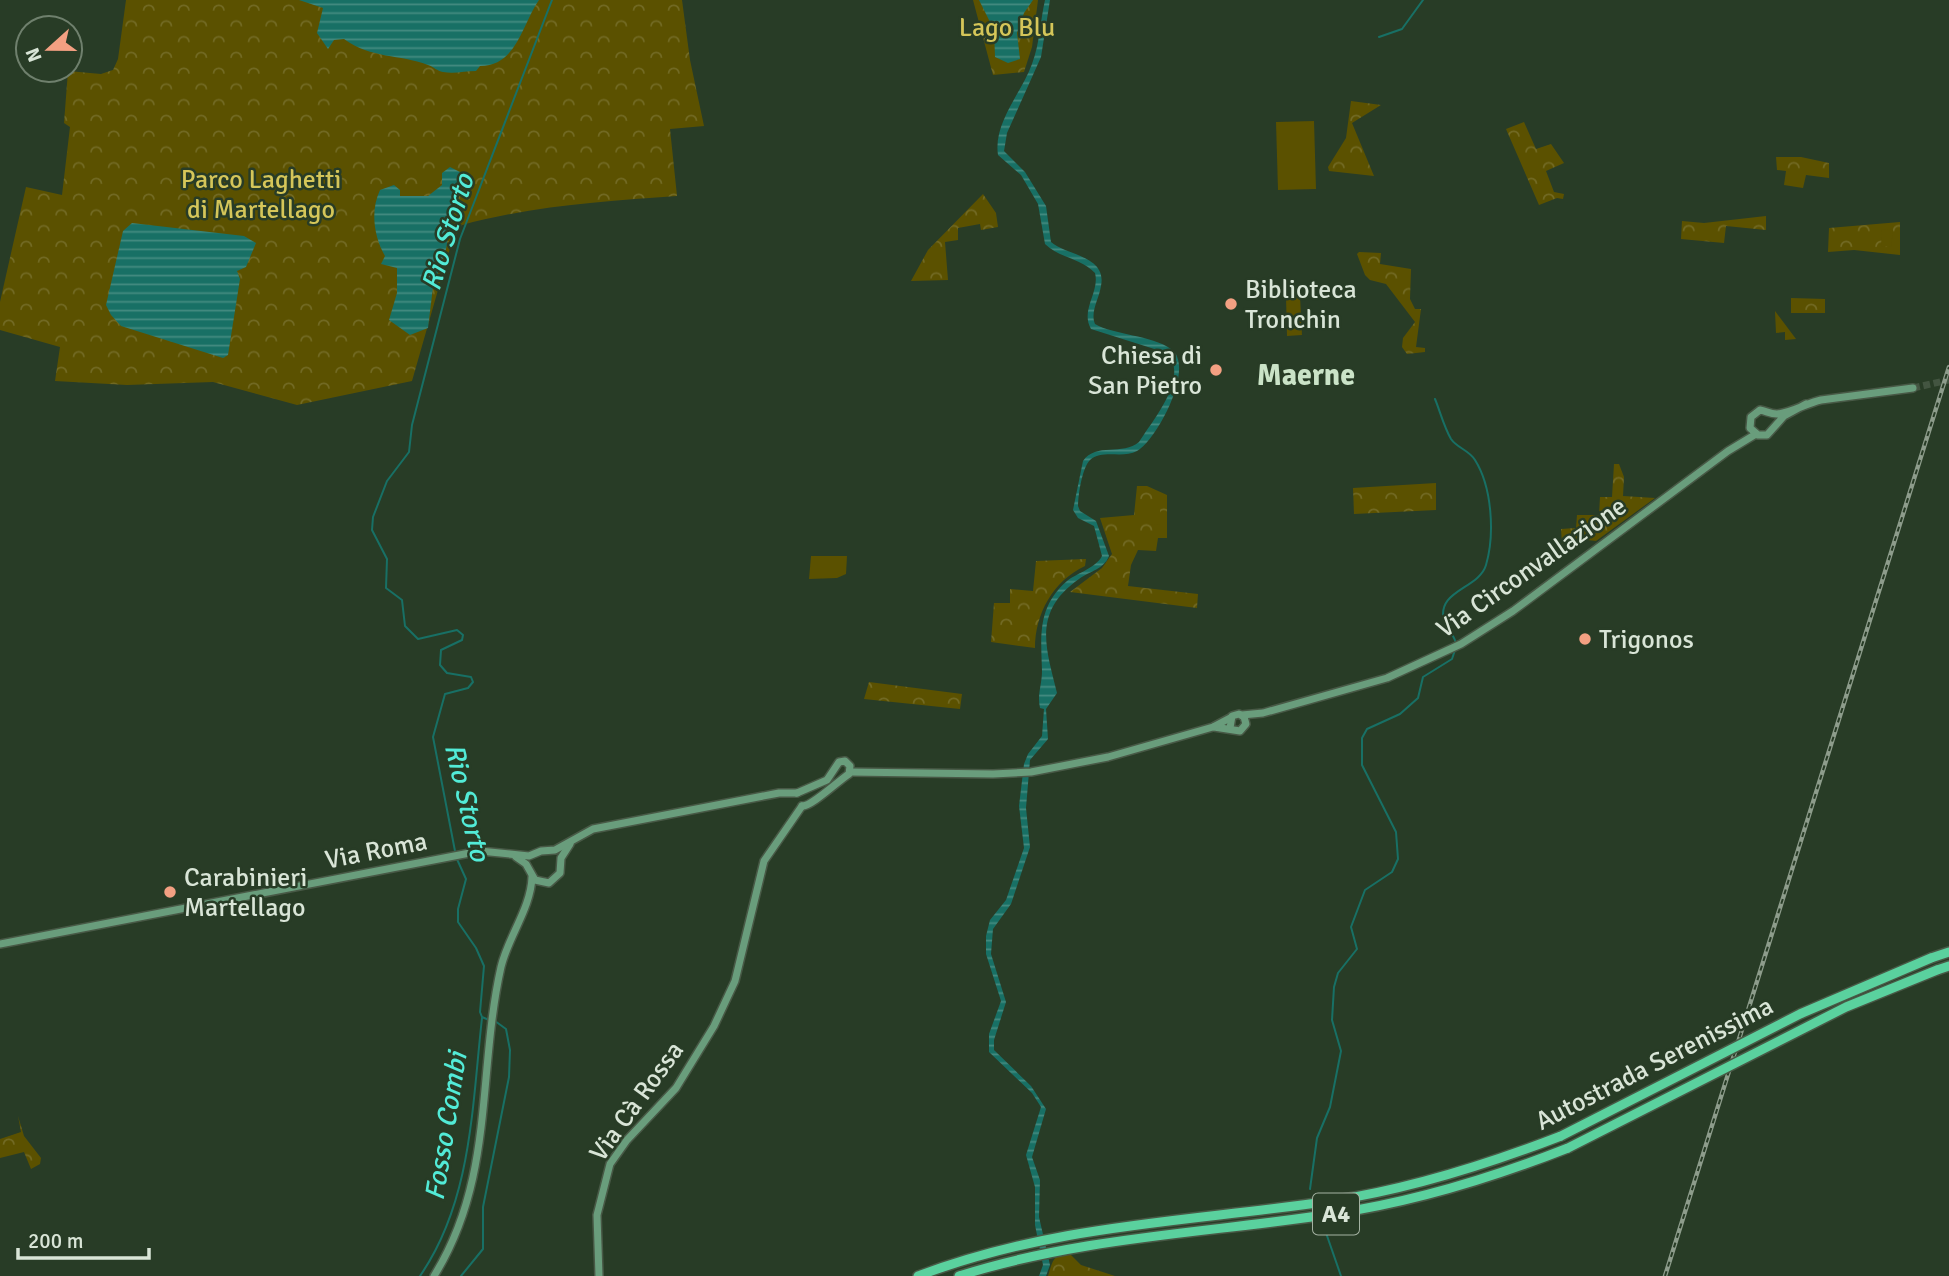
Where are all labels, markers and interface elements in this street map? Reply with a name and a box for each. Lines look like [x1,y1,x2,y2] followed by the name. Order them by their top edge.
[959,12,1055,44] park label: Lago Blu
[14,14,84,84] north arrow
[20,44,48,65] text: N
[181,164,341,226] park label: Parco Laghetti di Martellago
[414,169,482,295] water label: Rio Storto
[1245,274,1357,336] place label: Biblioteca Tronchin
[1223,296,1239,312] marker: Biblioteca Tronchin
[1088,340,1202,402] place label: Chiesa di San Pietro
[1257,357,1355,394] district label: Maerne
[1208,362,1224,378] marker: Chiesa di San Pietro
[1430,490,1633,645] street label: Via Circonvallazione
[1599,624,1694,656] place label: Trigonos
[1577,631,1593,647] marker: Trigonos
[437,740,497,866] water label: Rio Storto
[322,825,430,877] street label: Via Roma
[184,862,307,924] place label: Carabinieri Martellago
[162,884,178,900] marker: Carabinieri Martellago
[1530,990,1779,1138] street label: Autostrada Serenissima
[583,1036,691,1168] street label: Via Cà Rossa
[418,1047,475,1203] water label: Fosso Combi
[1313,1194,1359,1234] road number: A4
[18,1216,149,1260] scale bar
[28,1228,83,1254] text: 200 m

